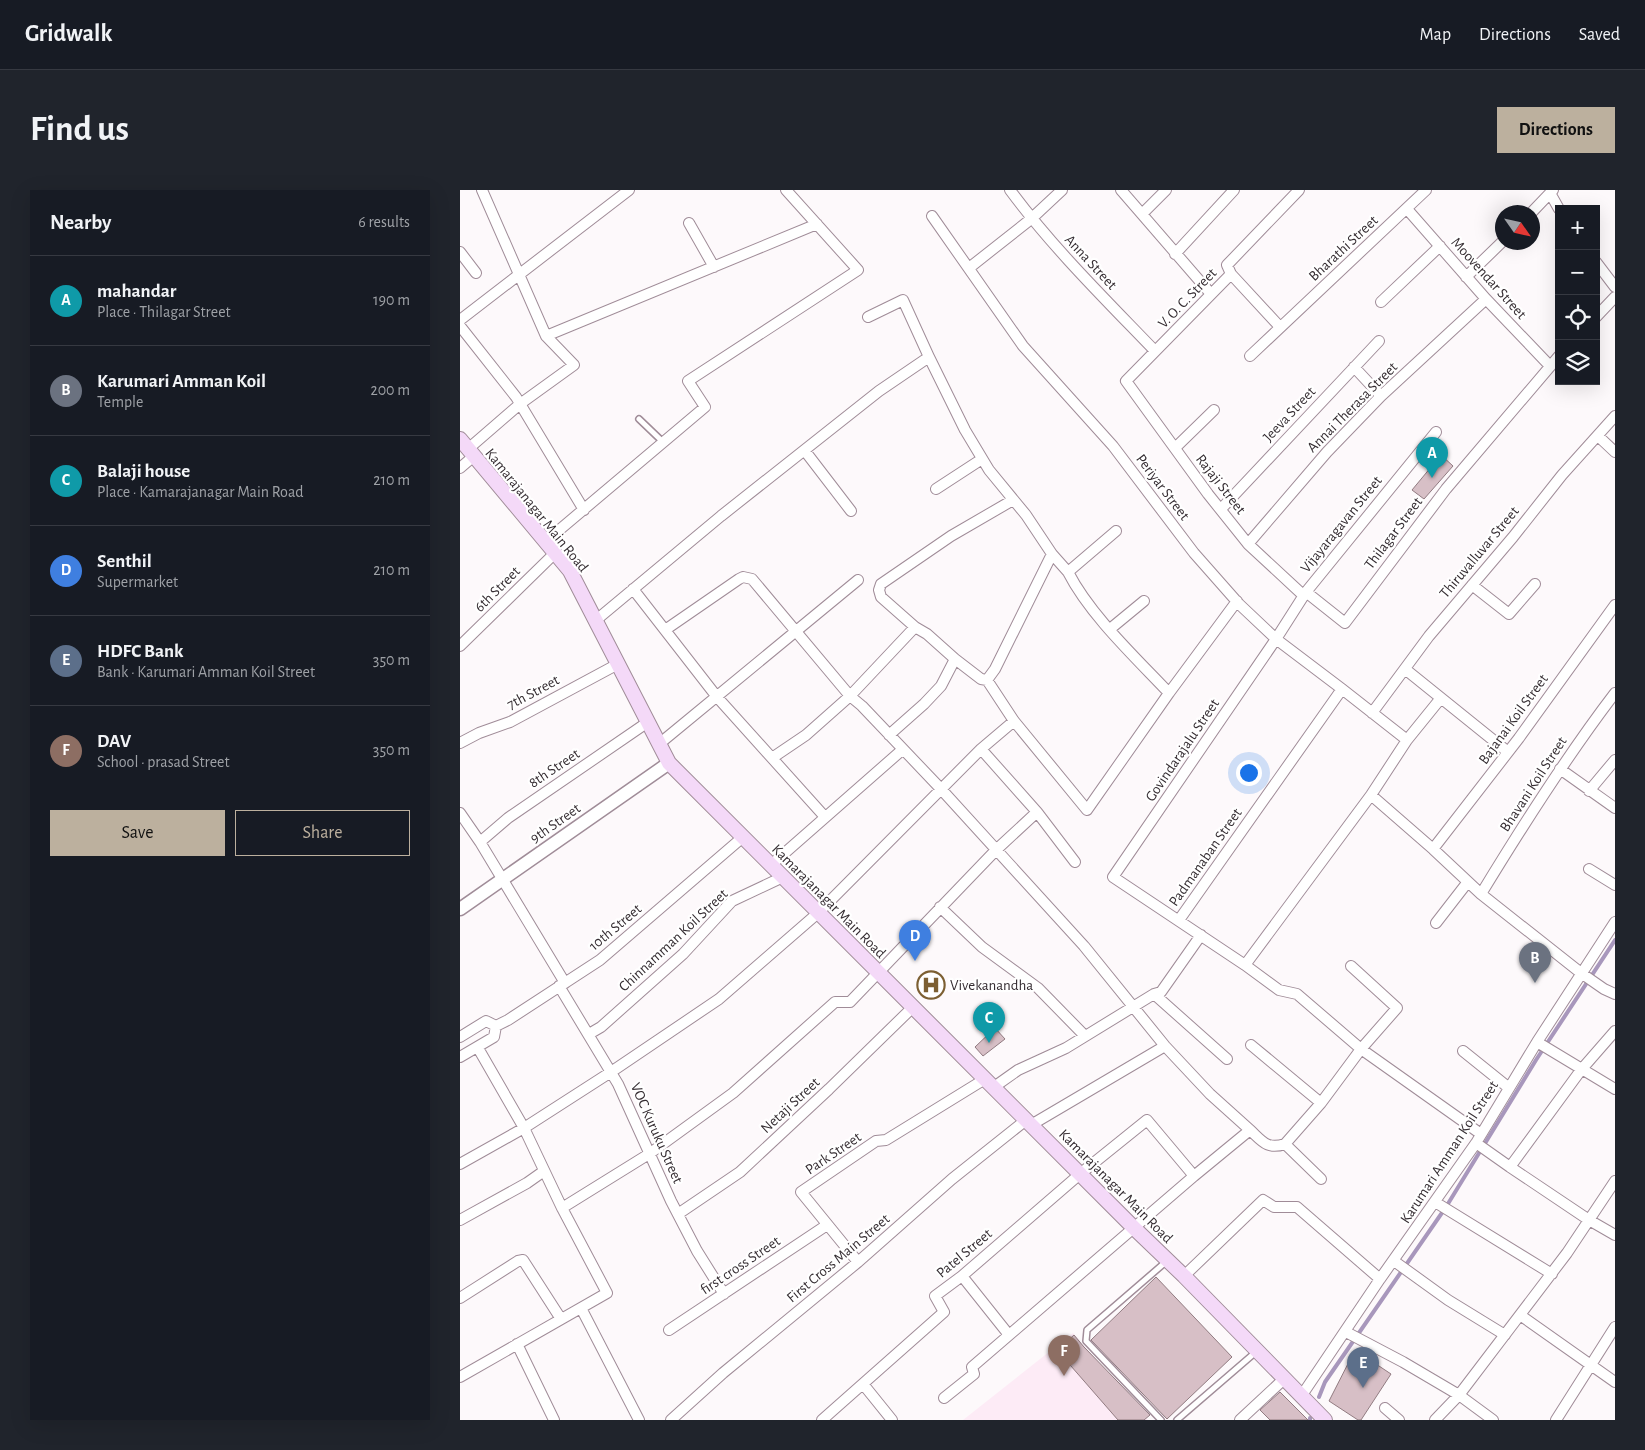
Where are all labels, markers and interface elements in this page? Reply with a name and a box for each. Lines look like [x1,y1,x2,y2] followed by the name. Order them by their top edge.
[25,22,112,46] text: Gridwalk
[1420,26,1451,44] text: Map
[1479,26,1551,44] text: Directions
[1579,26,1620,44] text: Saved
[1497,107,1615,153] button: Directions
[30,112,129,147] text: Find us
[1495,205,1540,250] north arrow
[1555,205,1600,385] map controls
[1555,205,1600,250] button: +
[50,212,111,233] text: Nearby
[1306,213,1381,284] street label: Bharathi Street
[358,214,410,230] text: 6 results
[1062,232,1120,293] street label: Anna Street
[1448,235,1529,322] street label: Moovendar Street
[1555,250,1600,295] button: −
[1155,265,1220,331] street label: V. O. C. Street
[97,282,176,301] text: mahandar
[61,292,71,308] text: A
[373,292,410,308] text: 190 m
[1555,295,1600,340] button: locate
[97,304,231,320] text: Place · Thilagar Street
[1555,340,1600,385] button: layers
[1304,359,1400,455] street label: Annai Therasa Street
[97,372,266,391] text: Karumari Amman Koil
[61,382,71,398] text: B
[370,382,410,398] text: 200 m
[1260,384,1319,445] street label: Jeeva Street
[97,394,143,410] text: Temple
[1416,437,1448,478] pin: A
[482,446,591,575] street label: Kamarajanagar Main Road
[1133,452,1192,523] street label: Periyar Street
[1193,452,1249,517] street label: Rajaji Street
[97,462,190,481] text: Balaji house
[62,472,70,488] text: C
[373,472,410,488] text: 210 m
[1298,473,1385,576] street label: Vijayaragavan Street
[97,484,304,500] text: Place · Kamarajanagar Main Road
[1362,494,1425,572] street label: Thilagar Street
[1437,504,1522,601] street label: Thiruvalluvar Street
[97,552,152,571] text: Senthil
[61,562,71,578] text: D
[373,562,410,578] text: 210 m
[472,564,523,615] street label: 6th Street
[97,574,178,590] text: Supermarket
[97,642,183,661] text: HDFC Bank
[62,652,70,668] text: E
[373,652,410,668] text: 350 m
[97,664,315,680] text: Bank · Karumari Amman Koil Street
[1476,671,1551,767] street label: Bajanai Koil Street
[505,672,562,712] street label: 7th Street
[1143,696,1222,804] street label: Govindarajalu Street
[97,732,131,751] text: DAV
[1497,734,1570,834] street label: Bhavani Koil Street
[62,742,70,758] text: F
[373,742,410,758] text: 350 m
[526,746,582,791] street label: 8th Street
[97,754,230,770] text: School · prasad Street
[1236,760,1262,786] your location
[527,801,583,846] street label: 9th Street
[1166,805,1245,909] street label: Padmanaban Street
[50,810,225,856] button: Save
[235,810,410,856] button: Share
[769,842,889,961] street label: Kamarajanagar Main Road
[616,886,731,994] street label: Chinnamman Koil Street
[586,901,645,954] street label: 10th Street
[899,920,931,961] pin: D
[1519,942,1551,983] pin: B
[916,970,946,1000] hospital icon: Vivekanandha
[950,978,1033,993] place label: Vivekanandha
[973,1002,1005,1043] pin: C
[758,1075,823,1136] street label: Netaji Street
[1398,1078,1501,1226] street label: Karumari Amman Koil Street
[628,1081,685,1186] street label: VOC Kuruku Street
[1056,1127,1176,1246] street label: Kamarajanagar Main Road
[803,1129,864,1177] street label: Park Street
[784,1211,893,1306] street label: First Cross Main Street
[934,1226,995,1281] street label: Patel Street
[698,1233,783,1298] street label: first cross Street
[1048,1335,1080,1376] pin: F
[1347,1347,1379,1388] pin: E

